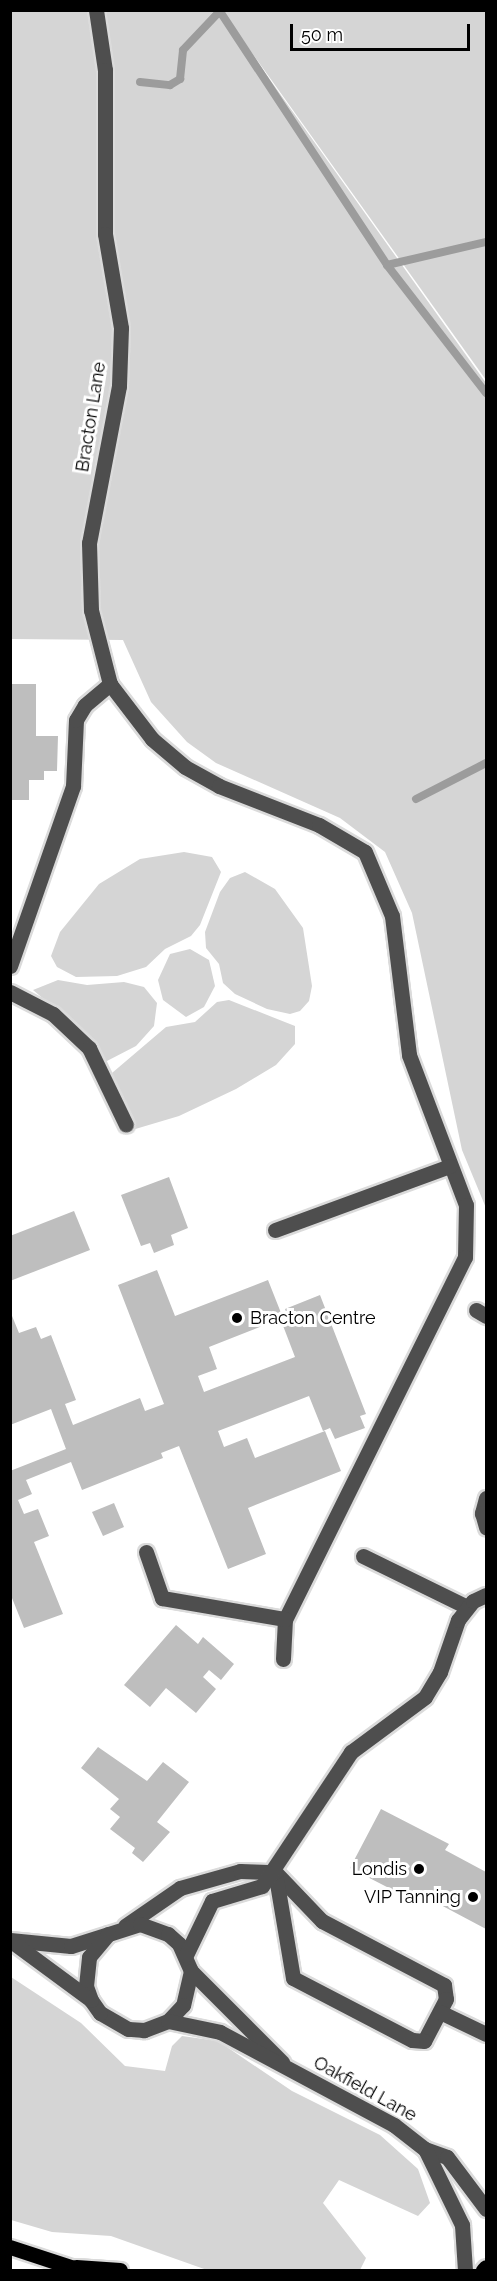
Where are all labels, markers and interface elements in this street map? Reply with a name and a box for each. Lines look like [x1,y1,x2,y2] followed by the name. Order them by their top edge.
[293,12,473,50] scale bar
[301,24,343,45] text: 50 m
[72,360,110,474] street label: Bracton Lane
[250,1307,376,1329] place label: Bracton Centre
[228,1309,246,1327] marker: Bracton Centre
[352,1858,407,1880] place label: Londis
[412,1862,426,1876] marker: Londis
[363,1886,461,1908] place label: VIP Tanning
[466,1890,480,1904] marker: VIP Tanning
[310,2052,420,2126] street label: Oakfield Lane

